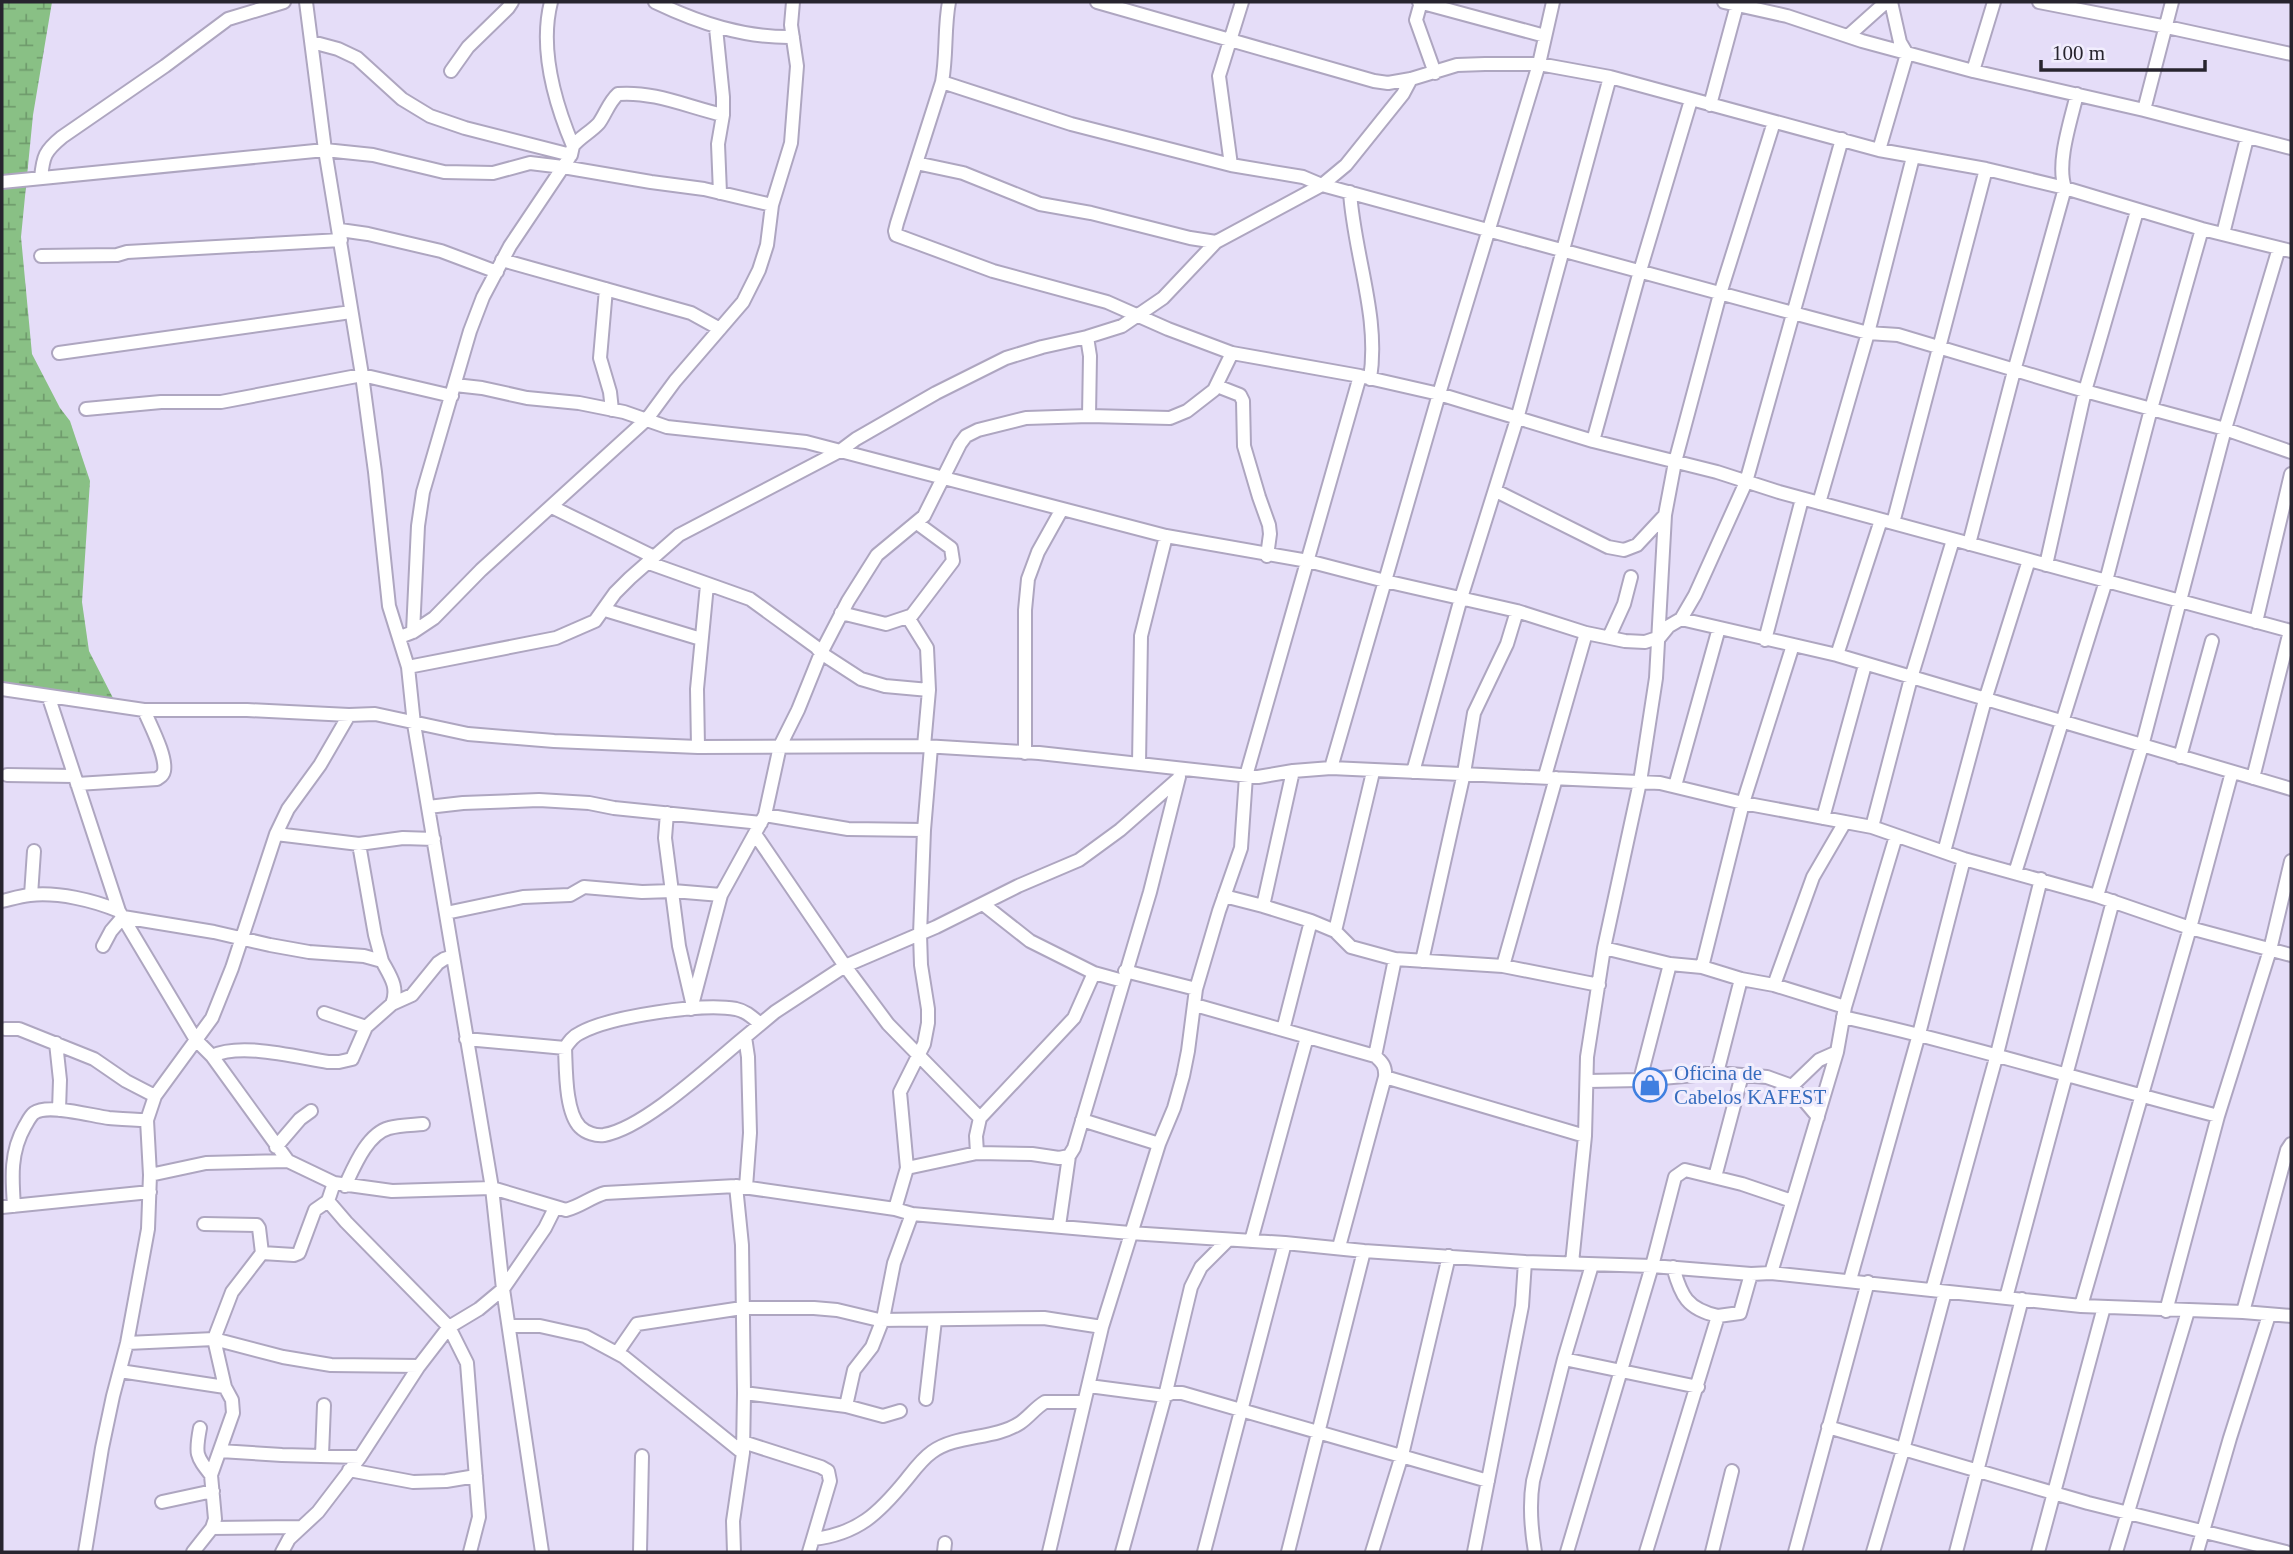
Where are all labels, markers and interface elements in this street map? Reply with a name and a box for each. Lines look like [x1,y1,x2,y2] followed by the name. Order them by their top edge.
[2041,28,2206,72] scale bar
[2052,41,2105,65] text: 100 m
[1674,1061,1826,1109] place label: Oficina de Cabelos KAFEST
[1631,1066,1669,1104] shop icon: Oficina de Cabelos KAFEST

